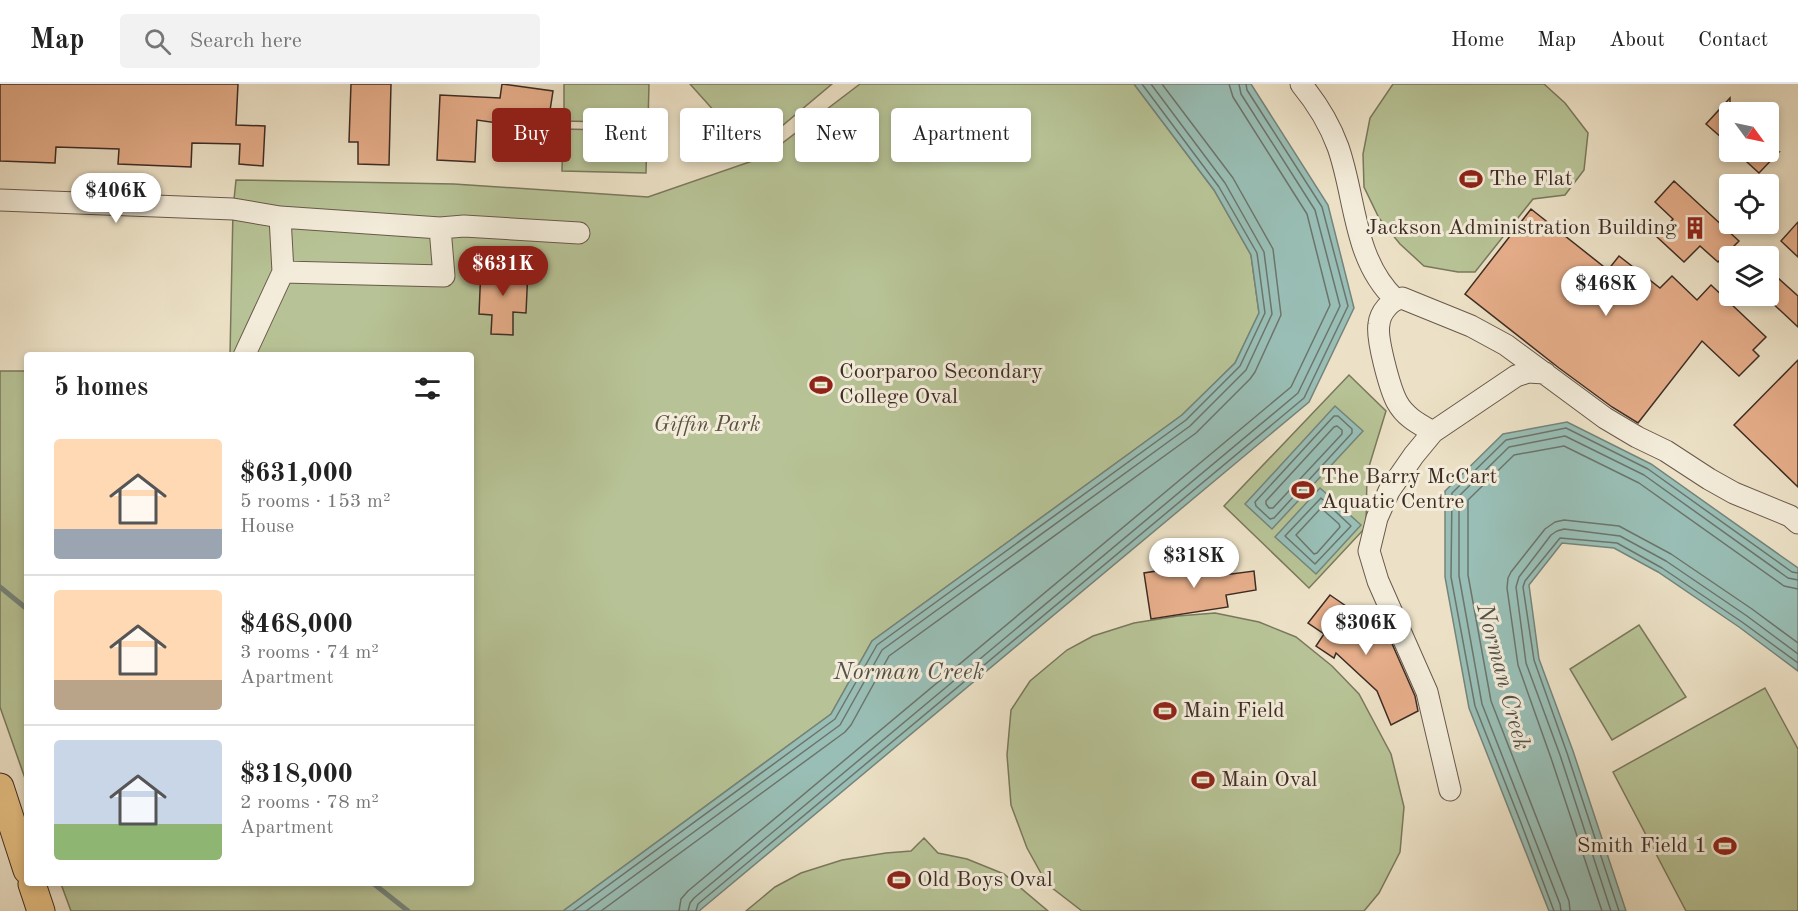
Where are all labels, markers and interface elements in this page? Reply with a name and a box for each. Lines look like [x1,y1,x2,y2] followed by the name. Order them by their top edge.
[120,14,540,68] search box
[141,25,174,58] icon: search
[30,27,84,55] text: Map
[189,30,302,52] text: Search here
[1451,30,1504,51] text: Home
[1537,30,1576,51] text: Map
[1609,30,1665,51] text: About
[1698,30,1768,51] text: Contact
[1719,102,1779,162] north arrow
[1719,102,1779,306] map controls
[492,108,571,162] chip: Buy
[583,108,668,162] chip: Rent
[680,108,783,162] chip: Filters
[795,108,879,162] chip: New
[891,108,1031,162] chip: Apartment
[1458,166,1484,192] sports icon: The Flat
[1489,168,1572,190] place label: The Flat
[74,173,158,224] pin: $406K
[1719,174,1779,234] button: locate
[85,182,147,202] text: $406K
[1682,215,1708,241] building icon: Jackson Administration Building
[1365,217,1677,239] place label: Jackson Administration Building
[461,246,545,297] pin: $631K
[1719,246,1779,306] button: layers
[472,255,534,275] text: $631K
[1564,266,1648,317] pin: $468K
[1575,275,1637,295] text: $468K
[839,361,1043,408] place label: Coorparoo Secondary College Oval
[411,372,444,405] icon: filters
[808,372,834,398] sports icon: Coorparoo Secondary College Oval
[54,375,148,401] text: 5 homes
[654,414,761,436] park label: Giffin Park
[240,461,353,487] text: $631,000
[102,463,174,535] icon: home
[1321,466,1497,513] place label: The Barry McCart Aquatic Centre
[1290,477,1316,503] sports icon: The Barry McCart Aquatic Centre
[240,492,390,512] text: 5 rooms · 153 m²
[240,517,294,537] text: House
[1152,538,1236,589] pin: $318K
[1163,547,1225,567] text: $318K
[1471,600,1533,753] water label: Norman Creek
[1324,605,1408,656] pin: $306K
[240,612,353,638] text: $468,000
[102,614,174,686] icon: home
[1335,614,1397,634] text: $306K
[240,643,379,663] text: 3 rooms · 74 m²
[833,661,984,685] water label: Norman Creek
[240,668,334,688] text: Apartment
[1152,698,1178,724] sports icon: Main Field
[1183,700,1285,722] place label: Main Field
[240,762,353,788] text: $318,000
[102,764,174,836] icon: home
[1190,767,1216,793] sports icon: Main Oval
[1221,769,1318,791] place label: Main Oval
[240,793,379,813] text: 2 rooms · 78 m²
[240,818,334,838] text: Apartment
[1712,833,1738,859] sports icon: Smith Field 1
[1577,835,1707,857] place label: Smith Field 1
[886,867,912,893] sports icon: Old Boys Oval
[917,869,1053,891] place label: Old Boys Oval

